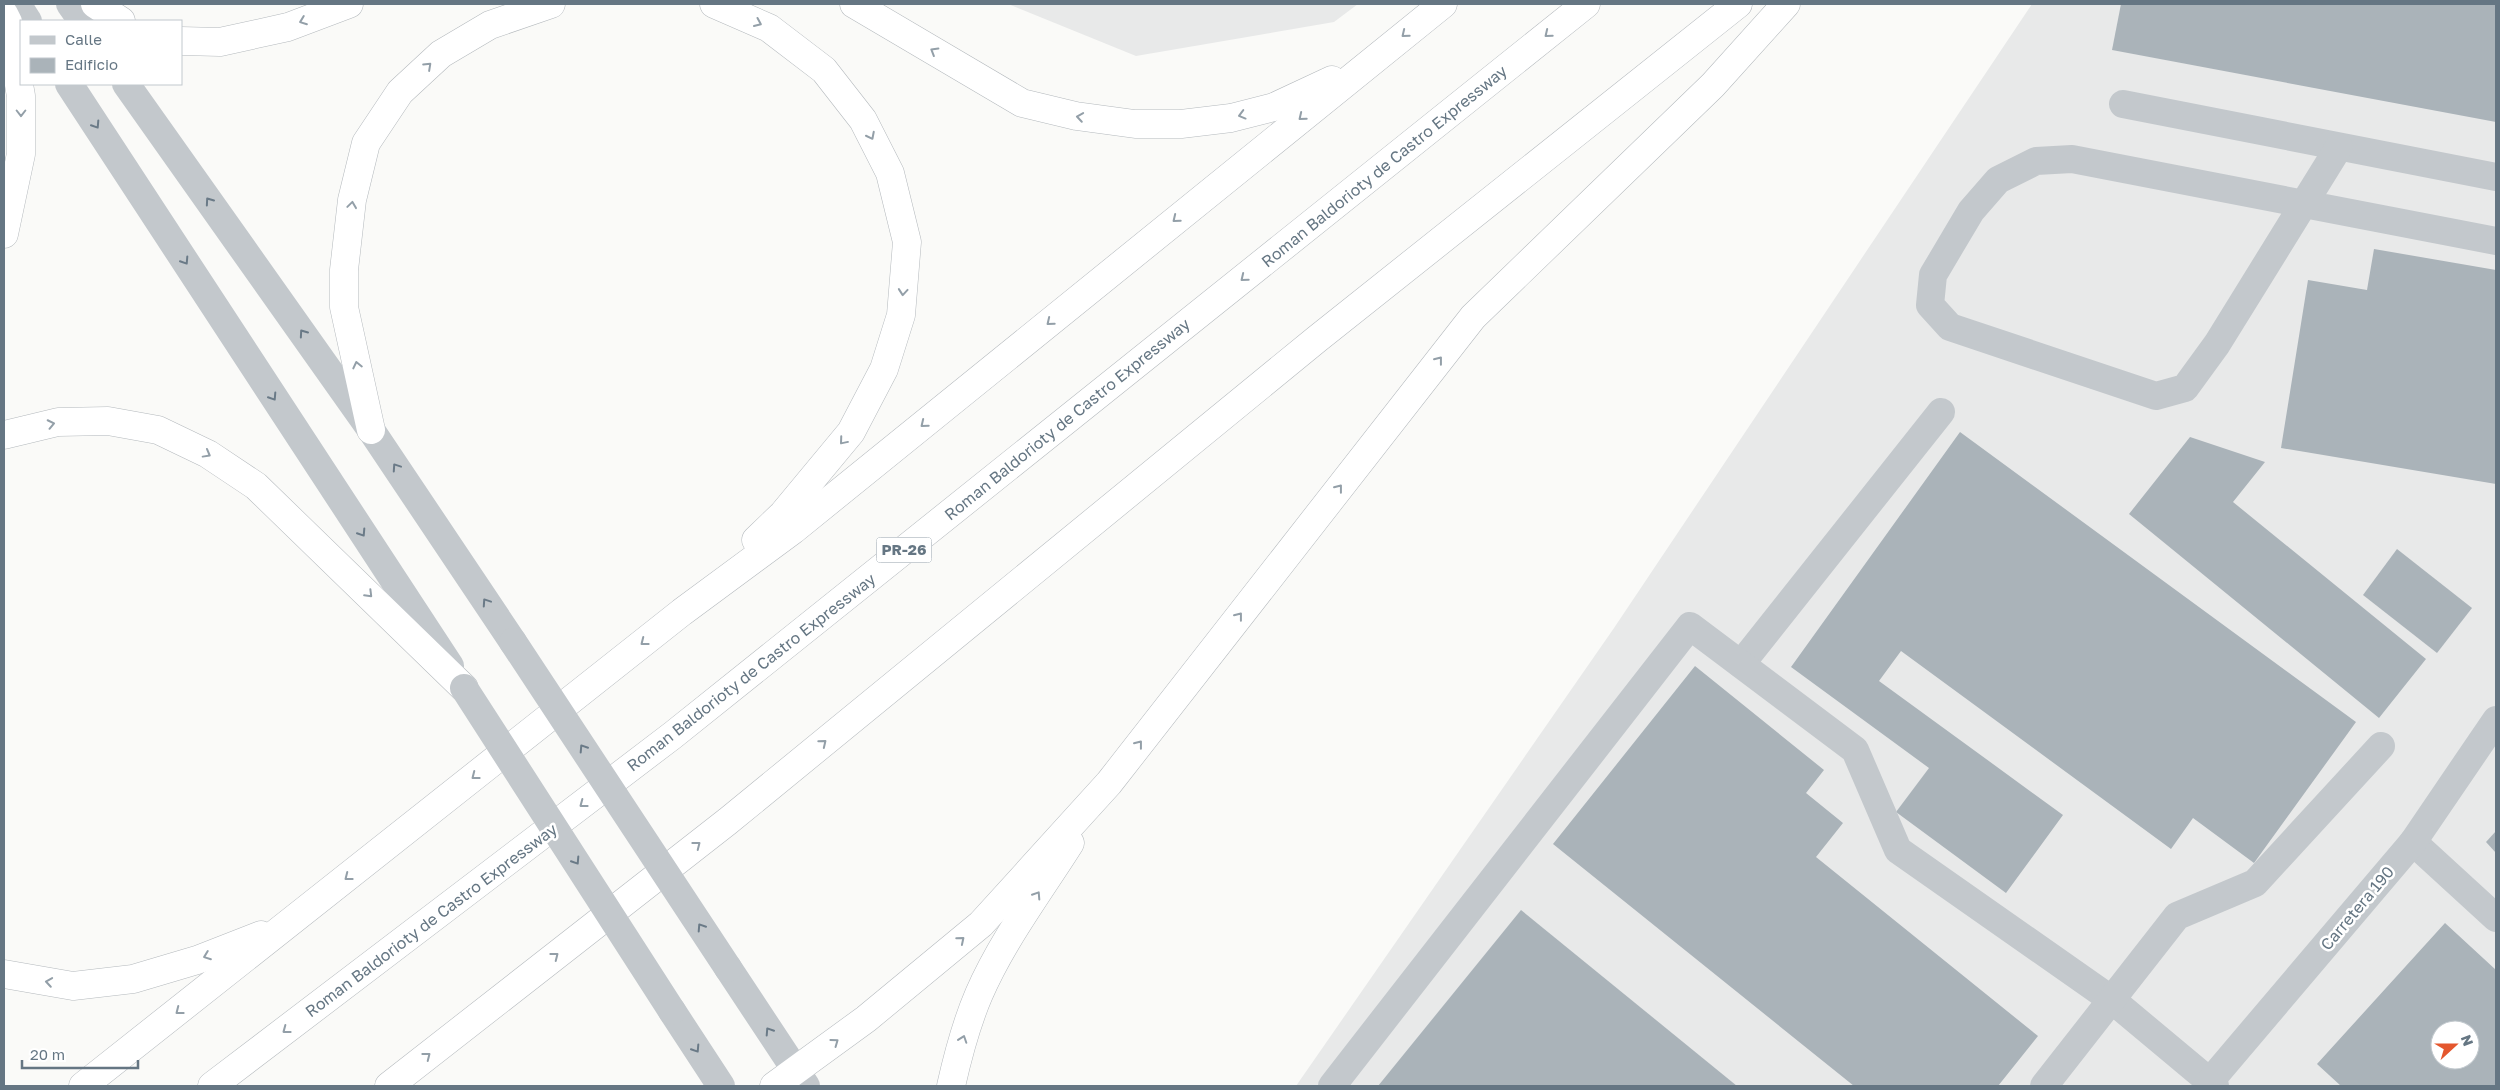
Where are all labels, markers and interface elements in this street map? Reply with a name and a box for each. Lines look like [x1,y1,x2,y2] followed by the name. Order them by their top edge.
[299,15,308,25] one-way arrow
[753,16,762,27] one-way arrow
[20,20,182,85] legend
[1402,28,1411,36] one-way arrow
[1545,29,1554,37] one-way arrow
[65,30,102,48] text: Calle
[930,47,939,57] one-way arrow
[65,55,118,73] text: Edificio
[1257,61,1511,271] street label: Roman Baldorioty de Castro Expressway
[422,63,431,72] one-way arrow
[1237,109,1246,120] one-way arrow
[16,110,26,118] one-way arrow
[1299,111,1308,120] one-way arrow
[1076,112,1085,122] one-way arrow
[89,119,99,128] one-way arrow
[865,131,875,140] one-way arrow
[206,197,215,207] one-way arrow
[346,200,356,209] one-way arrow
[1173,214,1182,222] one-way arrow
[178,255,188,264] one-way arrow
[1240,272,1250,281] one-way arrow
[897,288,908,296] one-way arrow
[940,314,1194,524] street label: Roman Baldorioty de Castro Expressway
[1047,316,1056,324] one-way arrow
[300,330,309,339] one-way arrow
[1433,357,1442,366] one-way arrow
[352,361,363,370] one-way arrow
[267,391,277,400] one-way arrow
[47,419,56,430] one-way arrow
[921,419,930,427] one-way arrow
[841,435,849,444] one-way arrow
[202,448,211,458] one-way arrow
[393,463,402,472] one-way arrow
[1333,485,1342,494] one-way arrow
[356,527,366,536] one-way arrow
[876,538,932,562] road number: PR-26
[623,569,879,775] street label: Roman Baldorioty de Castro Expressway
[363,588,372,597] one-way arrow
[483,598,492,607] one-way arrow
[1233,613,1242,622] one-way arrow
[640,636,649,645] one-way arrow
[817,740,826,748] one-way arrow
[1133,741,1141,750] one-way arrow
[579,744,589,753] one-way arrow
[472,770,481,778] one-way arrow
[579,798,589,807] one-way arrow
[301,819,561,1021] street label: Roman Baldorioty de Castro Expressway
[691,842,701,851] one-way arrow
[569,856,579,865] one-way arrow
[2316,862,2398,954] street label: Carretera 190
[345,871,354,879] one-way arrow
[1031,892,1040,901] one-way arrow
[698,923,707,933] one-way arrow
[956,937,965,946] one-way arrow
[204,950,212,960] one-way arrow
[549,953,559,962] one-way arrow
[45,977,53,988] one-way arrow
[176,1005,185,1013] one-way arrow
[2430,1020,2480,1070] north arrow
[283,1024,292,1032] one-way arrow
[766,1027,775,1037] one-way arrow
[2458,1032,2477,1048] text: N
[957,1035,967,1044] one-way arrow
[22,1038,139,1070] scale bar
[829,1039,839,1048] one-way arrow
[690,1044,700,1053] one-way arrow
[30,1045,65,1063] text: 20 m
[421,1054,430,1062] one-way arrow

